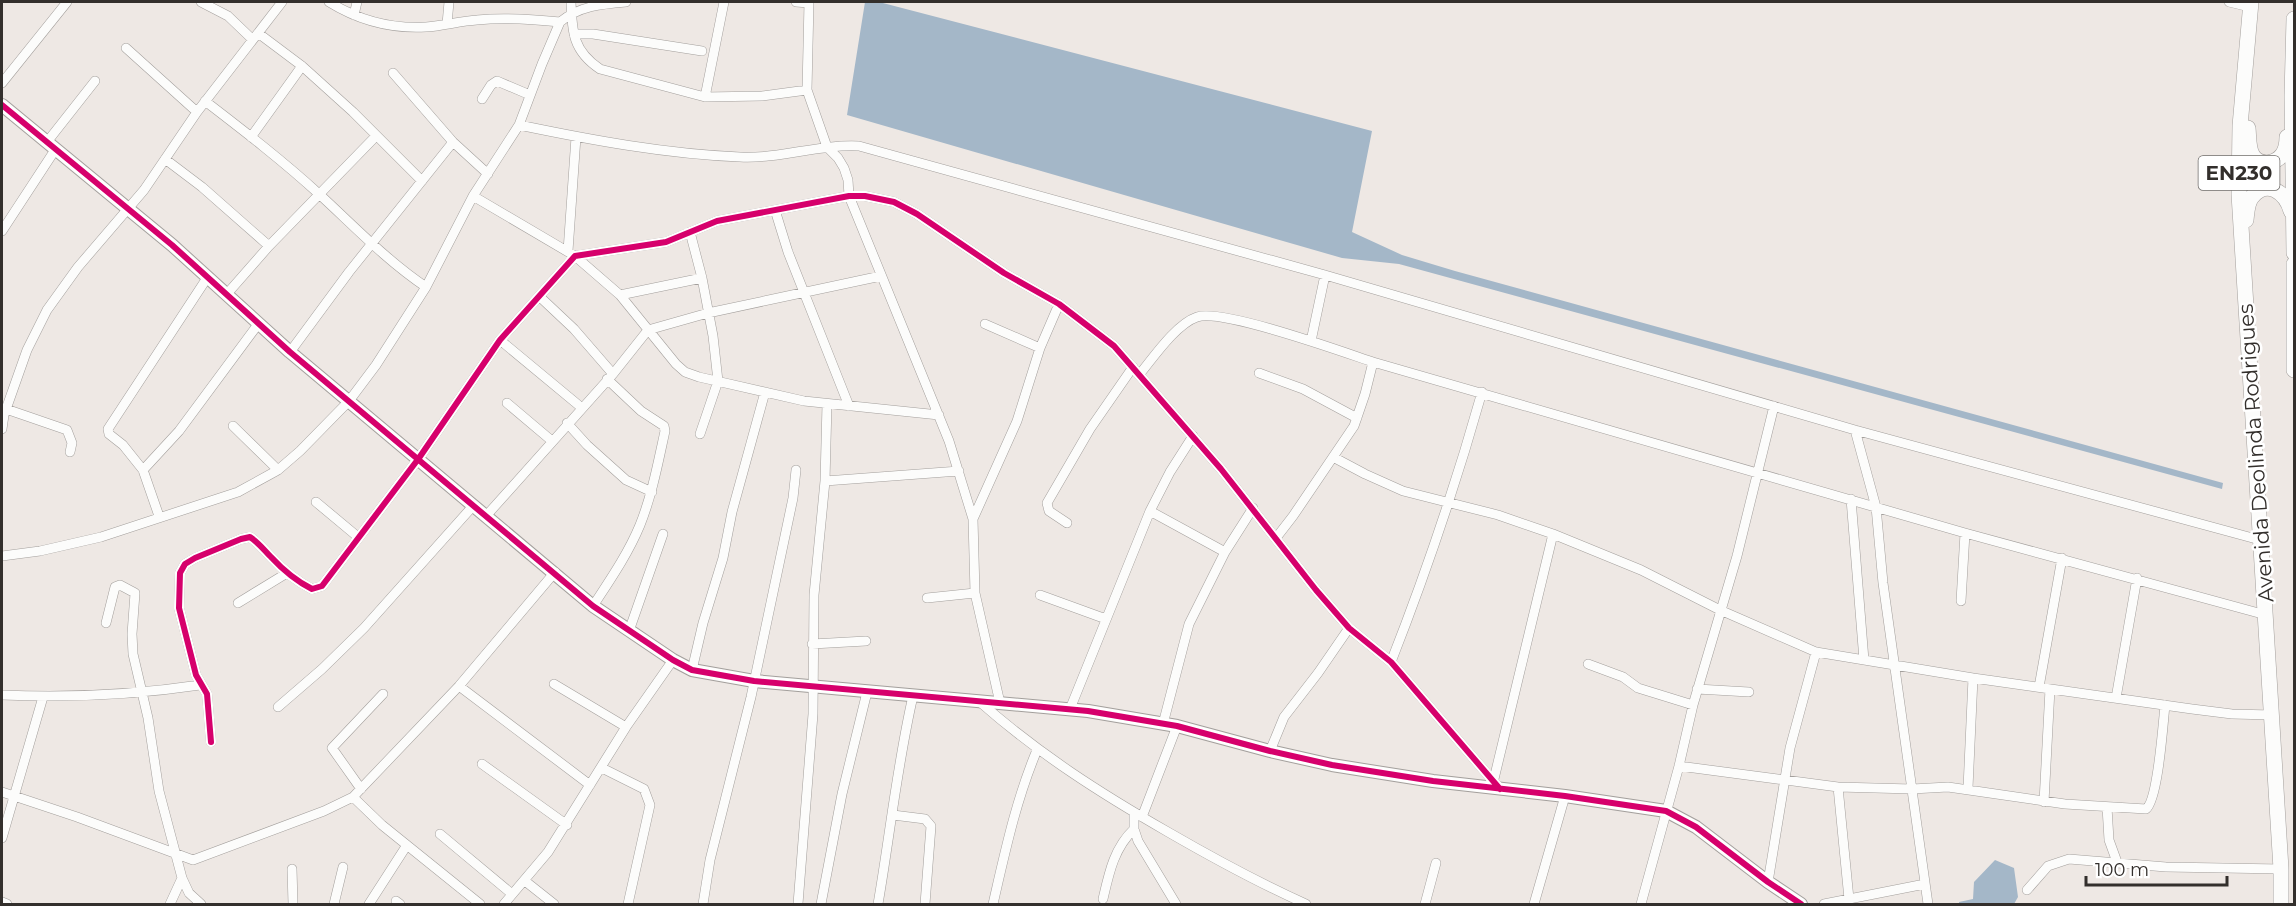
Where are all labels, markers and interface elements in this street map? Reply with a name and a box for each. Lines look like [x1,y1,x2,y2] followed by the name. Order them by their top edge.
[2198,156,2280,190] road number: EN230
[2233,303,2278,603] street label: Avenida Deolinda Rodrigues
[2086,849,2227,887] scale bar
[2095,859,2149,881] text: 100 m

